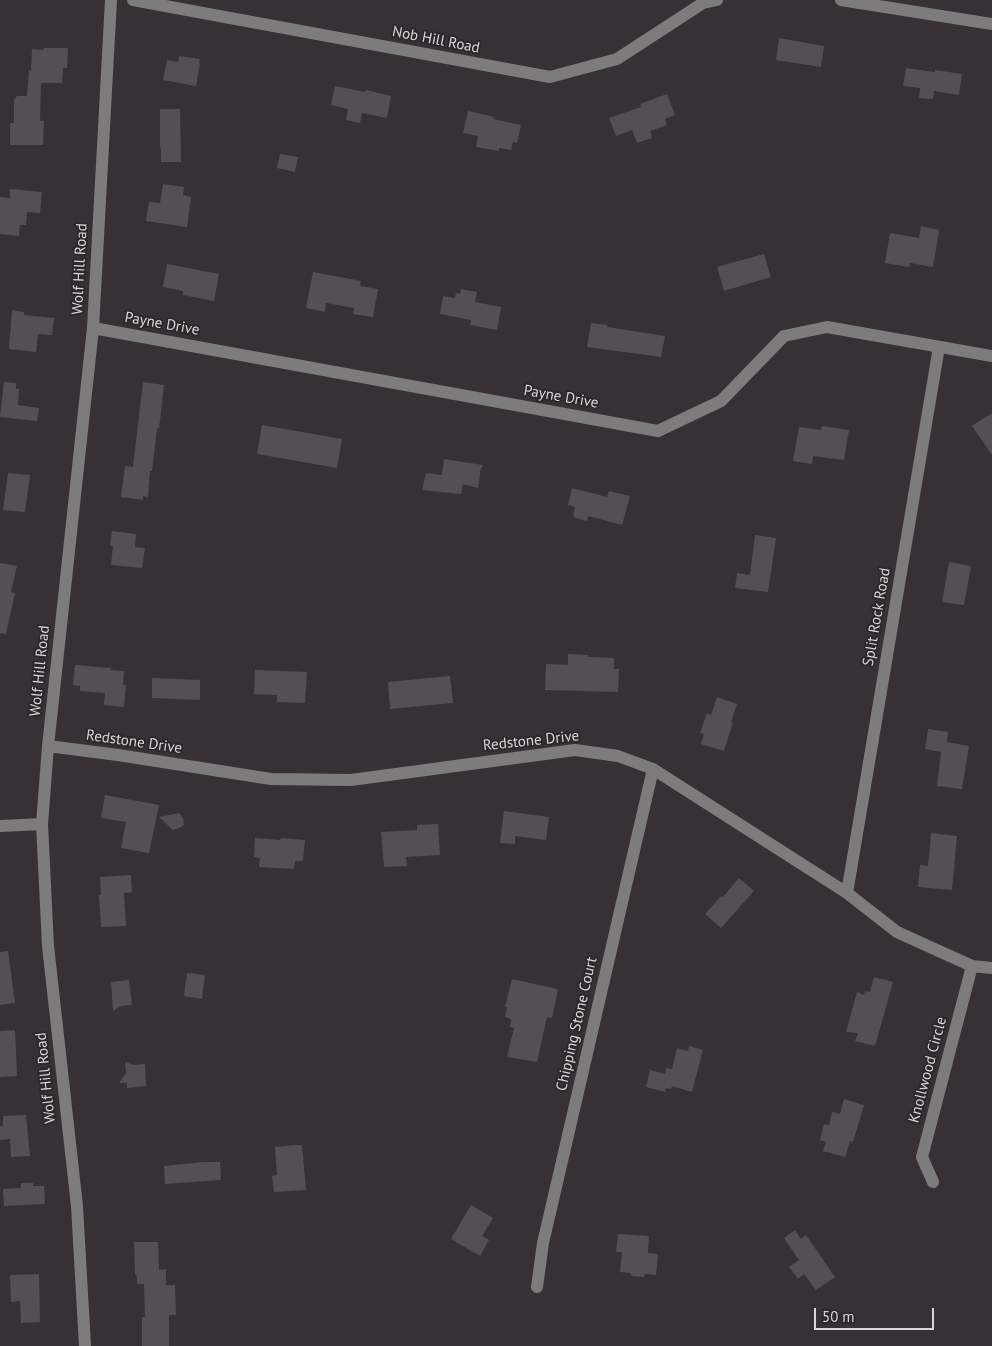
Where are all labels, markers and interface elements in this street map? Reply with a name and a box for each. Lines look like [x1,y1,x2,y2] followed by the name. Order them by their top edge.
[391,23,481,57] street label: Nob Hill Road
[69,223,91,315] street label: Wolf Hill Road
[123,309,201,339] street label: Payne Drive
[522,382,600,412] street label: Payne Drive
[859,566,895,668] street label: Split Rock Road
[26,625,54,717] street label: Wolf Hill Road
[85,726,183,758] street label: Redstone Drive
[482,727,580,755] street label: Redstone Drive
[553,955,601,1093] street label: Chipping Stone Court
[905,1015,951,1125] street label: Knollwood Circle
[32,1032,60,1124] street label: Wolf Hill Road
[817,1298,937,1330] scale bar
[822,1307,855,1326] text: 50 m

